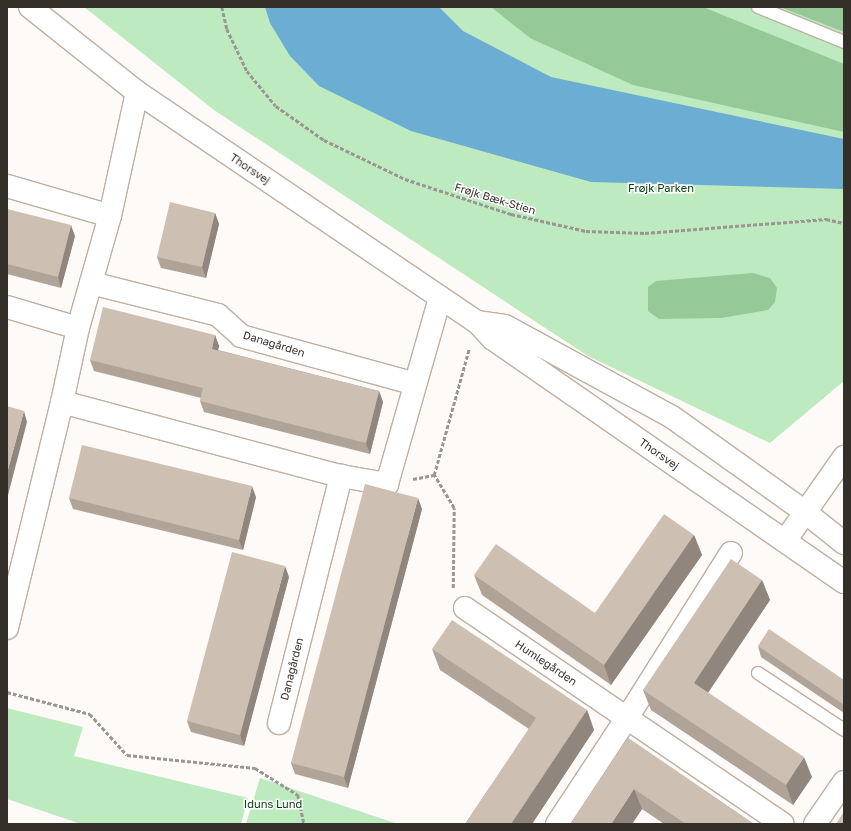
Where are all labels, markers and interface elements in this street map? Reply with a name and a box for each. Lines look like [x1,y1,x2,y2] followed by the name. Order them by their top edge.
[227,151,273,187] street label: Thorsvej
[453,180,537,218] street label: Frøjk Bæk-Stien
[628,181,694,195] park label: Frøjk Parken
[241,328,307,360] street label: Danagården
[637,436,681,472] street label: Thorsvej
[278,636,306,702] street label: Danagården
[513,638,579,688] street label: Humlegården
[244,797,302,811] park label: Iduns Lund

